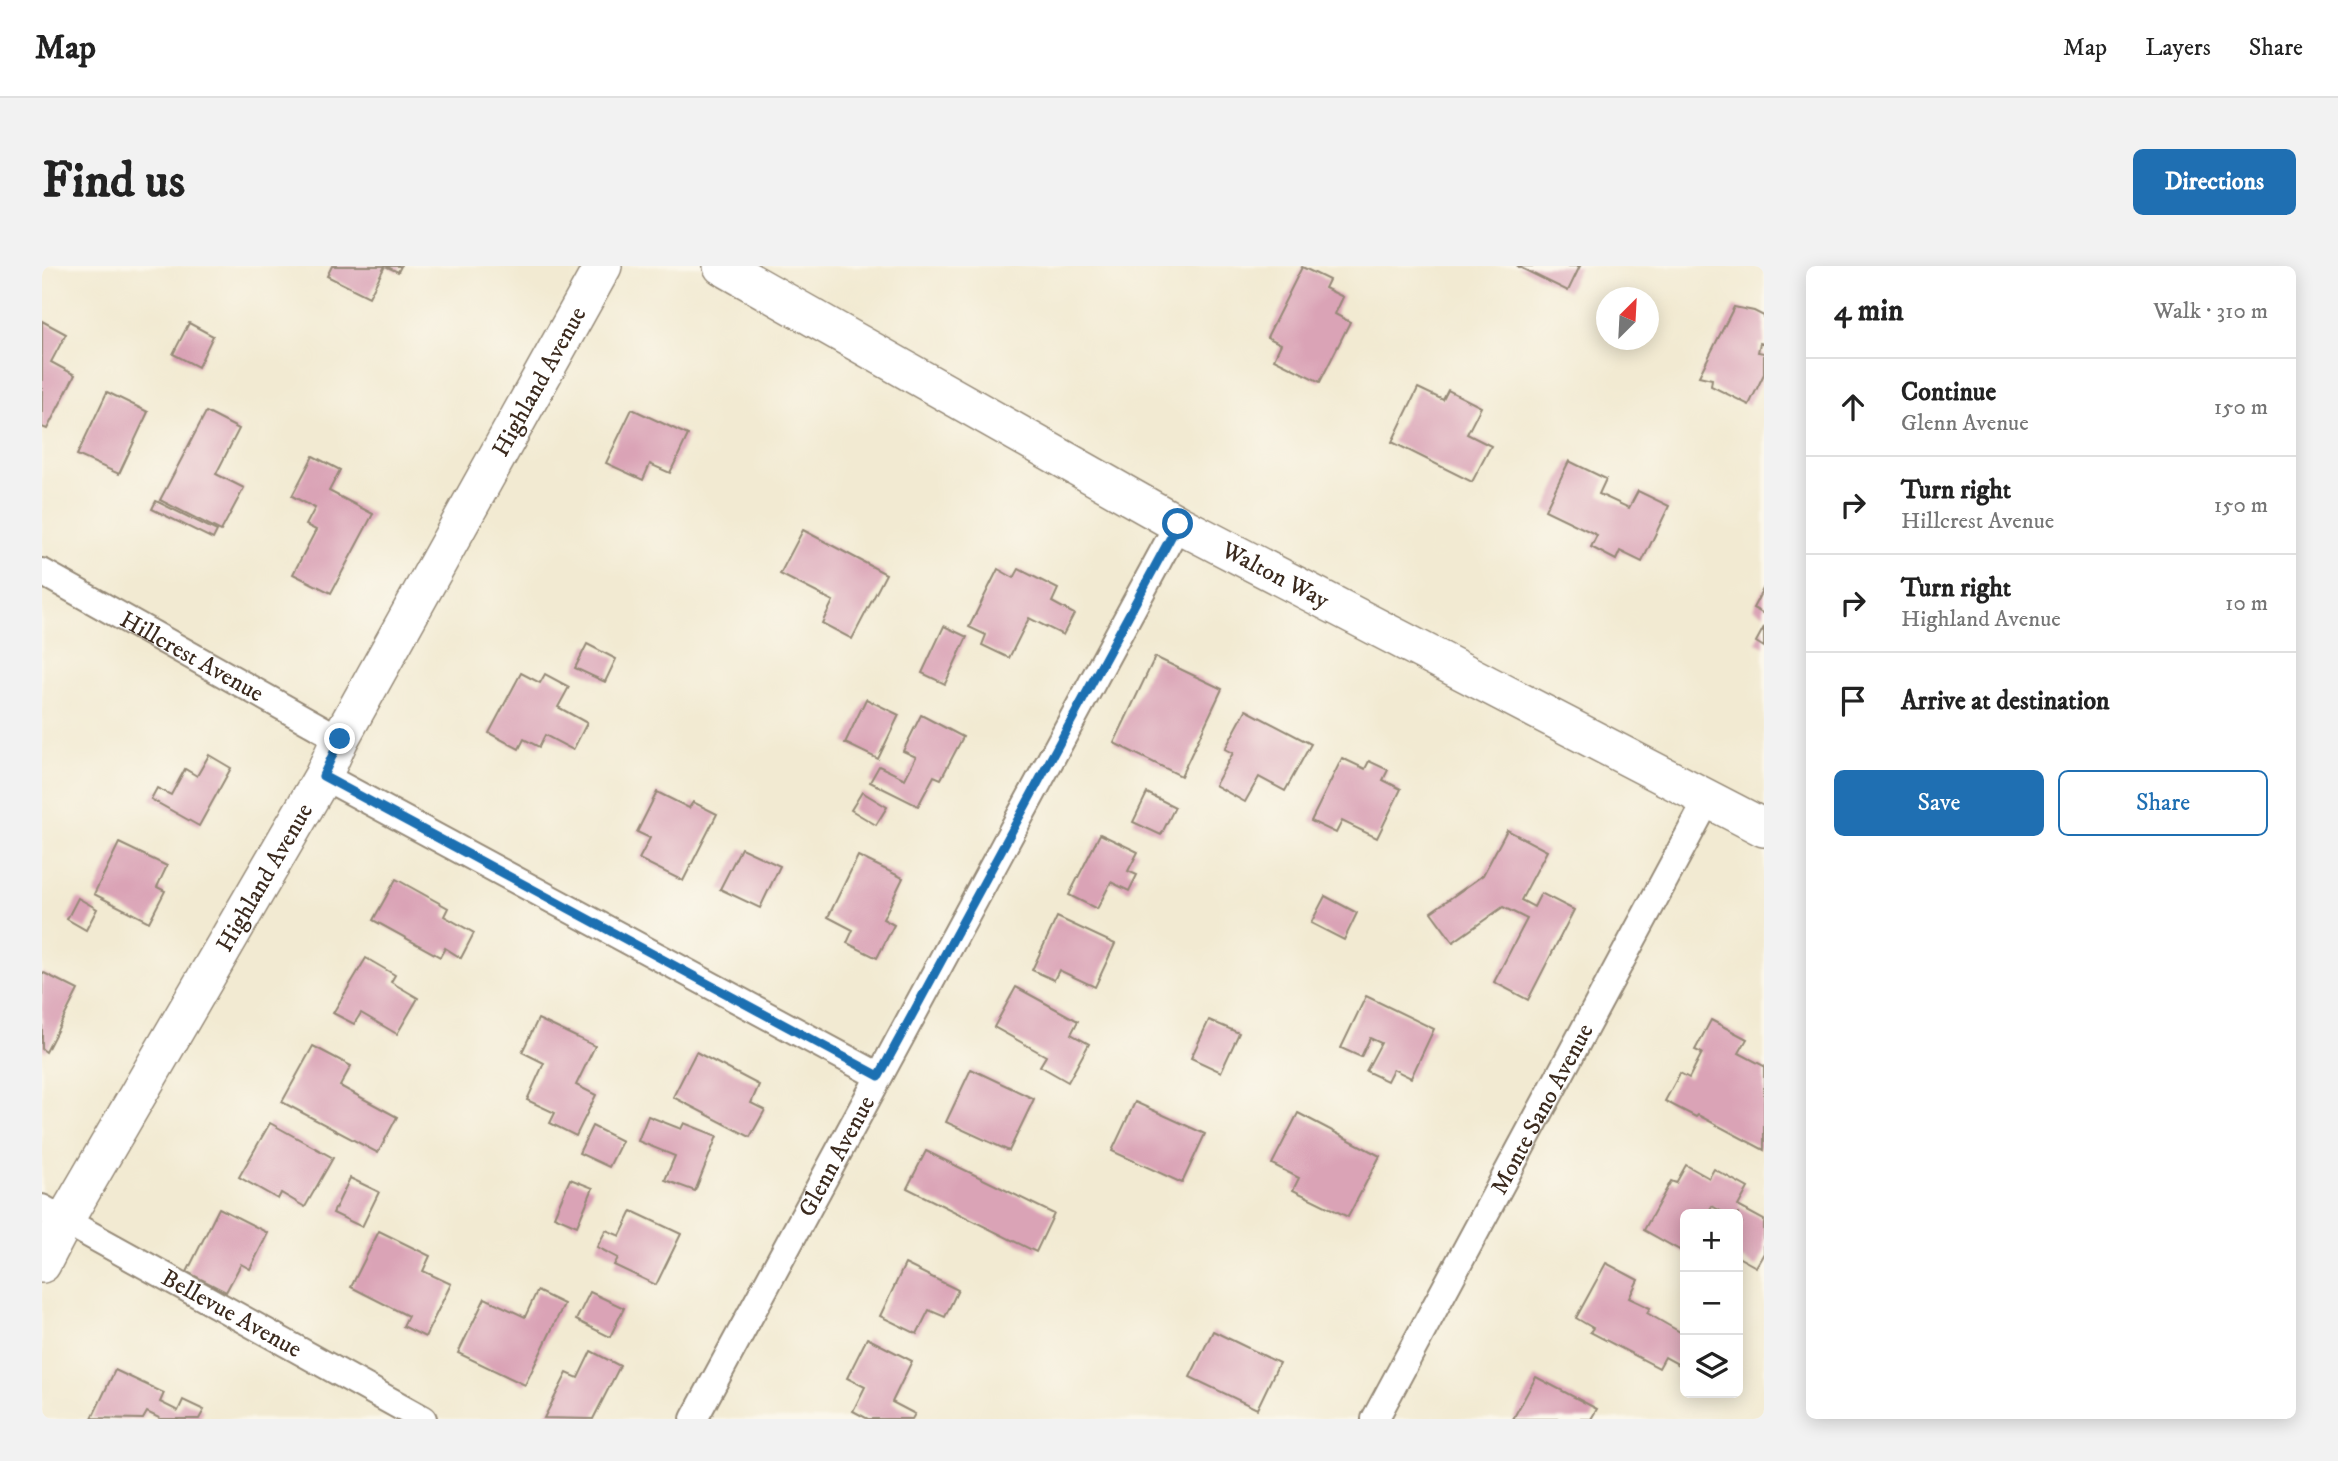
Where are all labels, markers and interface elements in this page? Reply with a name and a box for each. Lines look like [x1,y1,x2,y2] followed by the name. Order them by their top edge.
[35,28,96,69] text: Map
[2063,33,2107,63] text: Map
[2145,33,2211,63] text: Layers
[2249,33,2303,63] text: Share
[2133,149,2296,215] button: Directions
[42,151,185,213] text: Find us
[1596,287,1659,350] north arrow
[1834,293,1904,330] text: 4 min
[2153,297,2268,326] text: Walk · 310 m
[486,302,593,462] street label: Highland Avenue
[1901,376,1996,409] text: Continue
[1834,388,1872,426] icon: ahead
[2214,393,2268,422] text: 150 m
[1901,409,2029,438] text: Glenn Avenue
[1901,474,2011,507] text: Turn right
[1834,486,1872,524] icon: right
[2214,491,2268,520] text: 150 m
[1901,507,2054,536] text: Hillcrest Avenue
[1162,508,1193,539] route start
[1216,535,1335,616] street label: Walton Way
[1901,572,2011,605] text: Turn right
[1834,584,1872,622] icon: right
[2225,589,2268,618] text: 10 m
[114,605,269,709] street label: Hillcrest Avenue
[1901,605,2061,634] text: Highland Avenue
[1834,682,1872,720] icon: arrive
[1901,685,2110,718] text: Arrive at destination
[324,723,355,754] route end
[1834,770,2044,836] button: Save
[2058,770,2268,836] button: Share
[210,798,320,957] street label: Highland Avenue
[1484,1019,1601,1200] street label: Monte Sano Avenue
[792,1091,882,1222] street label: Glenn Avenue
[1680,1209,1743,1398] map controls
[1680,1209,1743,1272] button: +
[156,1263,307,1365] street label: Bellevue Avenue
[1680,1272,1743,1335] button: −
[1680,1335,1743,1398] button: layers

